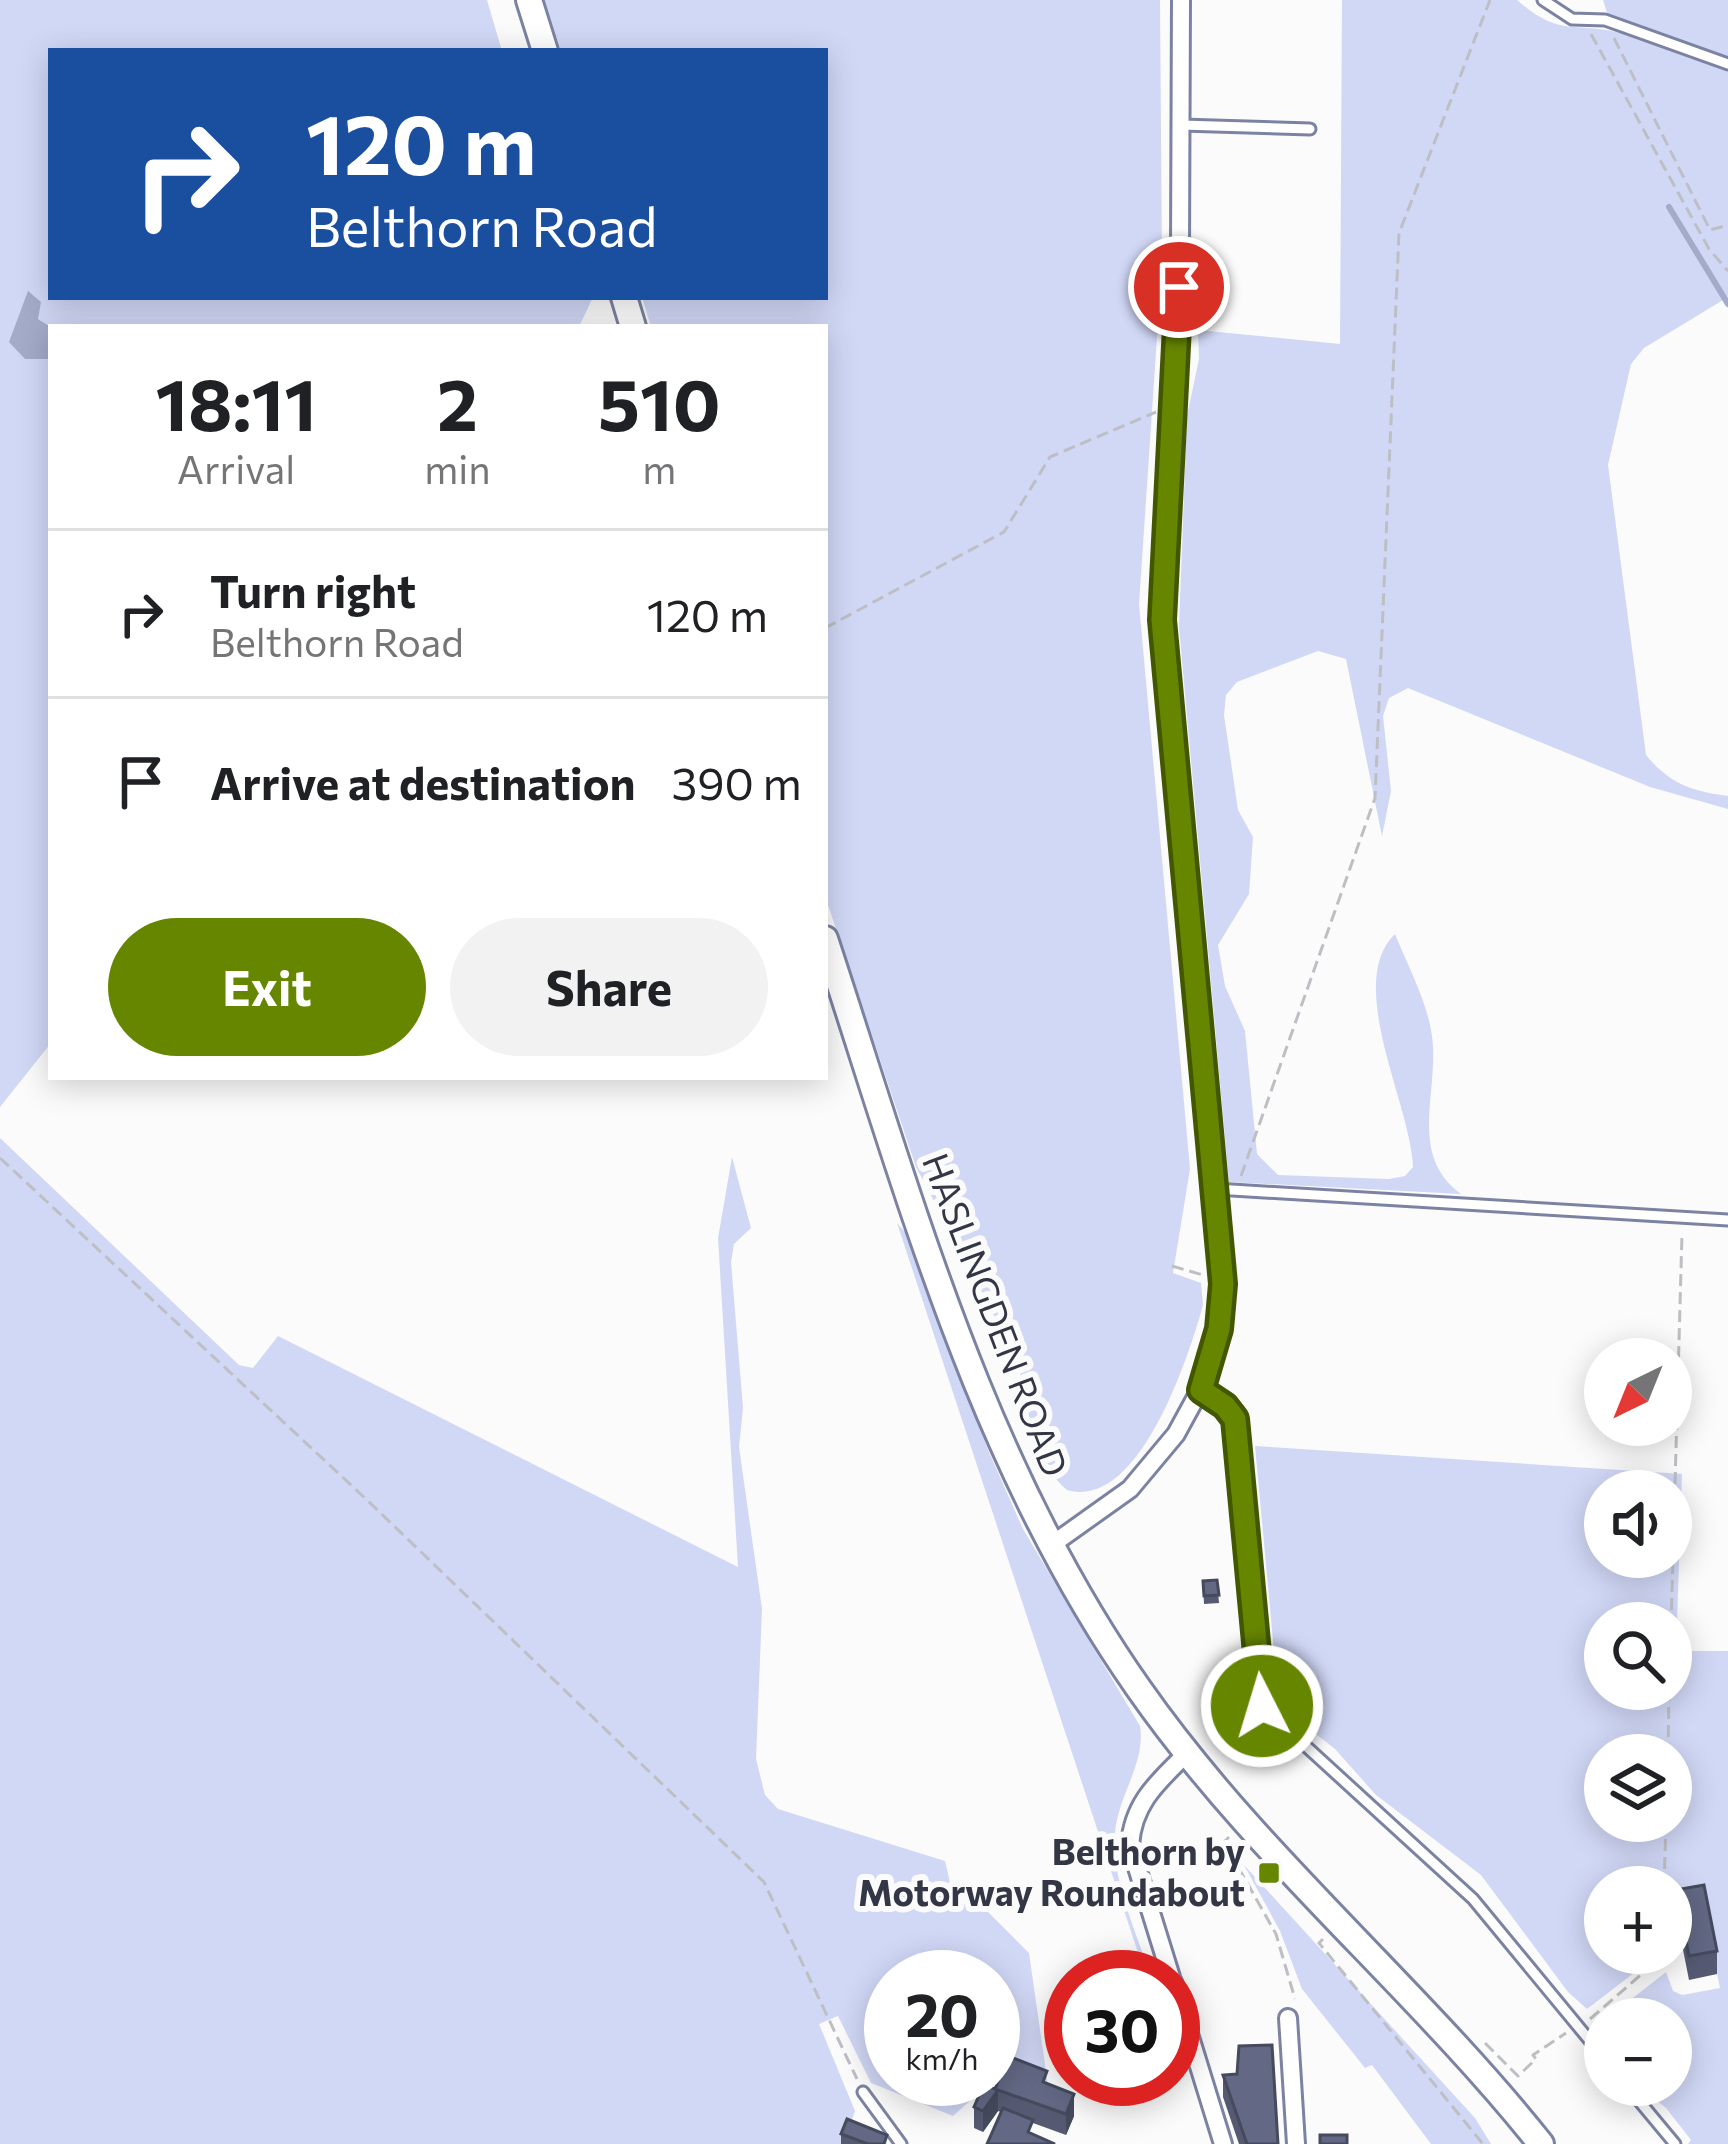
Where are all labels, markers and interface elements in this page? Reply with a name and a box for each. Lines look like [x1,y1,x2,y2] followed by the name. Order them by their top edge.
[306,90,536,192] text: 120 m
[108,96,264,252] icon: right
[306,192,657,258] text: Belthorn Road
[1128,236,1230,338] pin
[1146,254,1212,320] icon: arrive
[155,358,317,446] text: 18:11
[437,358,478,446] text: 2
[598,358,721,446] text: 510
[177,444,295,492] text: Arrival
[424,444,491,492] text: min
[642,444,676,492] text: m
[210,562,416,617] text: Turn right
[108,581,174,647] icon: right
[647,586,768,641] text: 120 m
[210,617,464,665] text: Belthorn Road
[108,749,174,815] icon: arrive
[210,754,636,809] text: Arrive at destination
[672,754,802,809] text: 390 m
[108,918,426,1056] button: Exit
[450,918,768,1056] button: Share
[915,1147,1079,1482] street label: HASLINGDEN ROAD
[1584,1338,1692,1446] north arrow
[1584,1338,1692,2106] map controls
[1584,1470,1692,1578] button: sound
[1584,1602,1692,1710] button: search
[1199,1643,1325,1769] position arrow
[1584,1734,1692,1842] button: layers
[858,1828,1245,1913] place label: Belthorn by Motorway Roundabout
[1256,1860,1282,1886] marker: Belthorn by Motorway Roundabout
[1584,1866,1692,1974] button: +
[1044,1950,1200,2106] speed limit sign: 30
[905,1976,979,2049] text: 20
[1584,1998,1692,2106] button: −
[906,2039,978,2076] text: km/h

